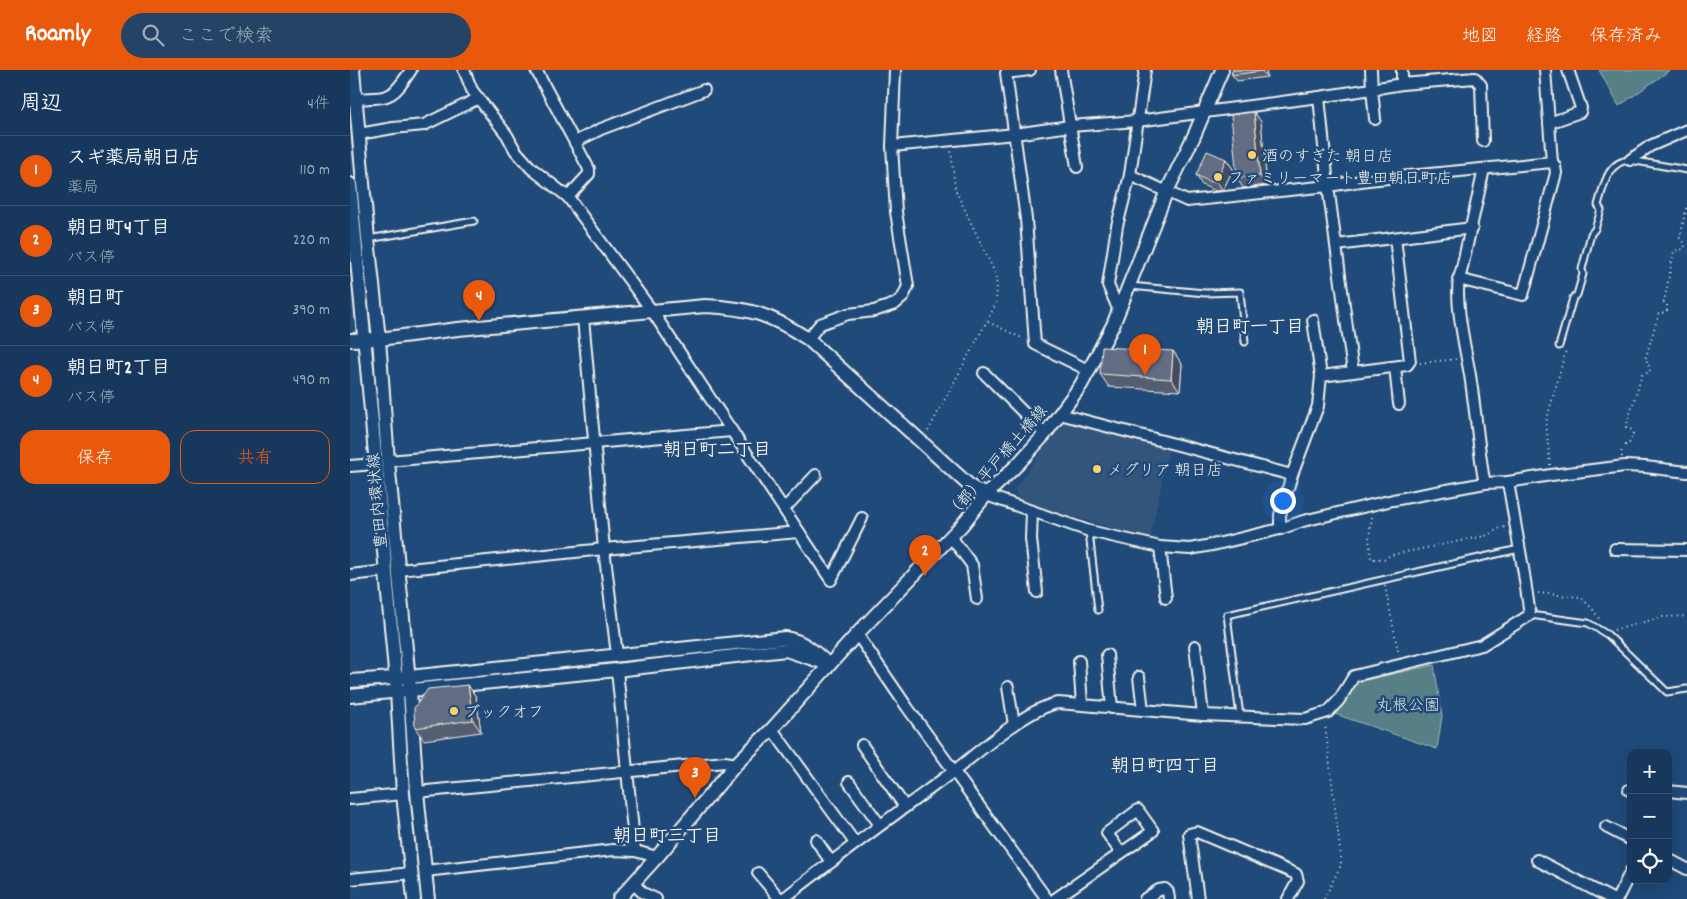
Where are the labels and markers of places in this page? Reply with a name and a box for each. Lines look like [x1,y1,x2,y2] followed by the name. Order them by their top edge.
[1262,146,1393,169] place label: 酒のすぎた 朝日店
[1246,149,1258,161] marker: 酒のすぎた 朝日店
[1228,168,1452,191] place label: ファミリーマート豊田朝日町店
[1212,171,1224,183] marker: ファミリーマート豊田朝日町店
[463,280,495,321] pin: 4
[1129,334,1161,375] pin: 1
[1107,460,1223,483] place label: メグリア 朝日店
[1091,463,1103,475] marker: メグリア 朝日店
[909,535,941,576] pin: 2
[464,702,544,725] place label: ブックオフ
[448,705,460,717] marker: ブックオフ
[679,757,711,798] pin: 3

